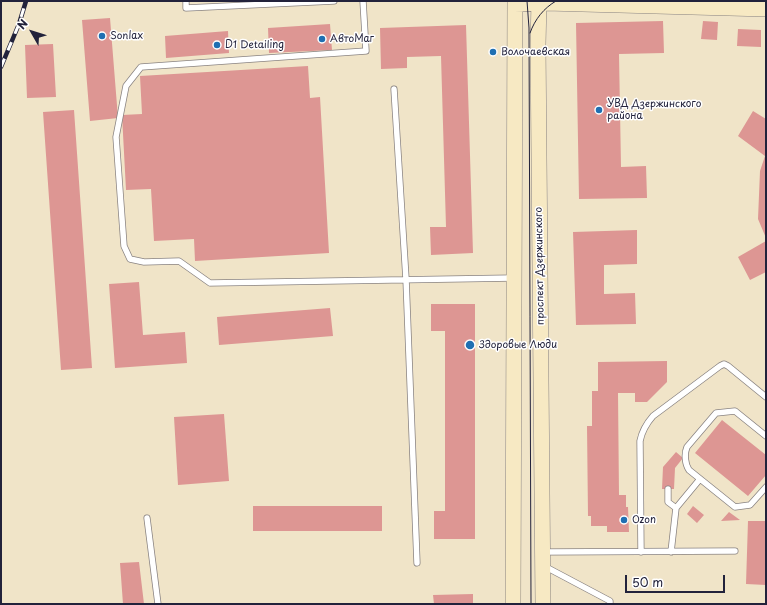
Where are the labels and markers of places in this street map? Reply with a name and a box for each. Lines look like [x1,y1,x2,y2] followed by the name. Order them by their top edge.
[110,30,143,42] place label: Sonlax
[97,31,107,41] marker: Sonlax
[330,33,374,45] place label: АвтоМаг
[317,34,327,44] marker: АвтоМаг
[225,39,284,51] place label: D1 Detailing
[212,40,222,50] marker: D1 Detailing
[501,46,570,58] place label: Волочаевская
[488,47,498,57] marker: Волочаевская
[607,98,701,122] place label: УВД Дзержинского района
[594,105,604,115] marker: УВД Дзержинского района
[464,339,476,351] marker: Здоровые Люди
[479,339,557,351] place label: Здоровые Люди
[632,514,656,526] place label: Ozon
[619,515,629,525] marker: Ozon

